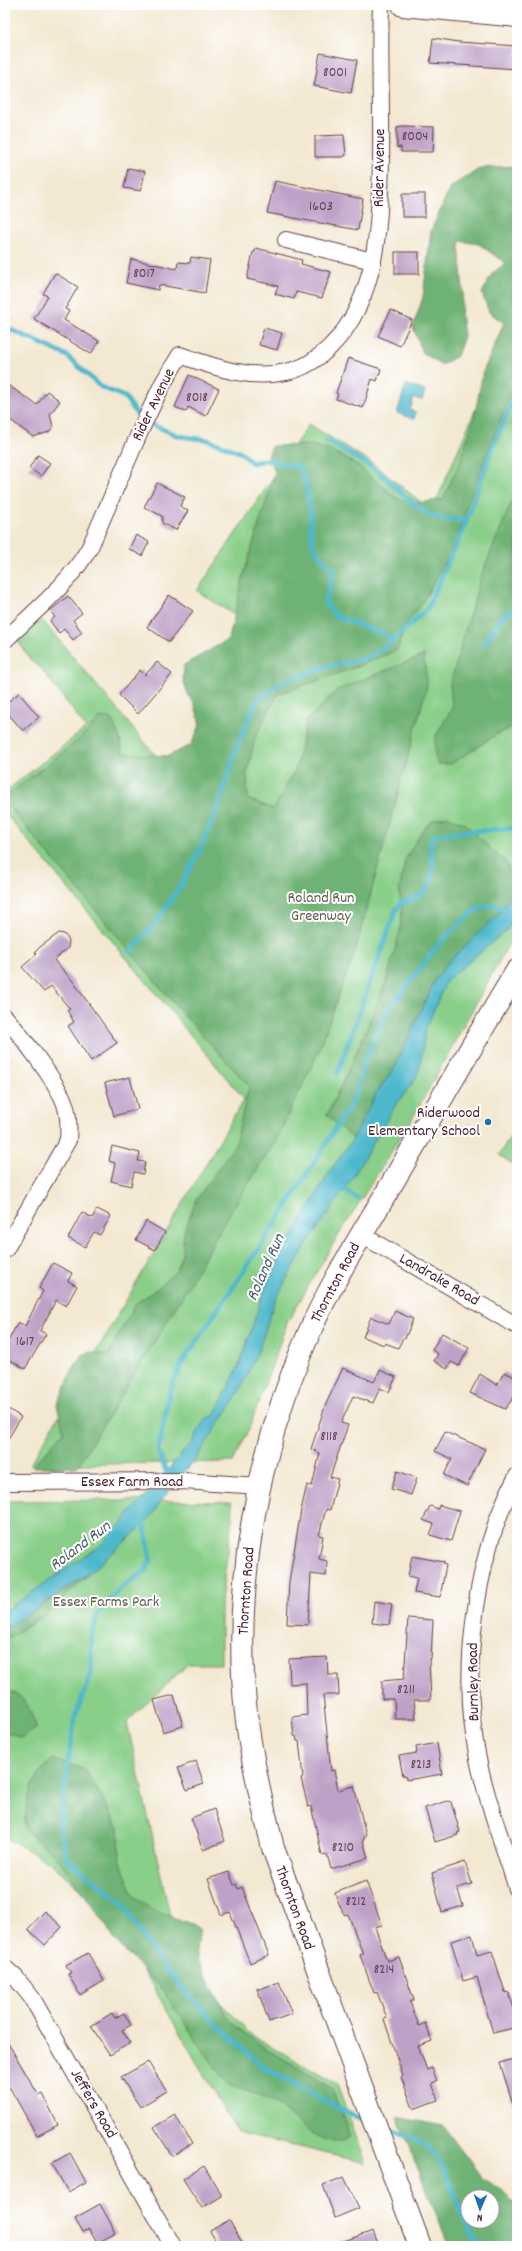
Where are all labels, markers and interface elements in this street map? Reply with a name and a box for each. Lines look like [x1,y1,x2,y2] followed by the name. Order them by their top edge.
[323,63,347,83] house number: 8001
[402,127,428,147] house number: 8004
[368,128,392,208] street label: Rider Avenue
[309,197,333,217] house number: 1603
[133,264,155,284] house number: 8017
[126,365,182,445] street label: Rider Avenue
[186,388,208,408] house number: 8018
[288,887,354,928] park label: Roland Run Greenway
[368,1102,480,1143] place label: Riderwood Elementary School
[483,1117,493,1127] marker: Riderwood Elementary School
[242,1230,293,1305] water label: Roland Run
[305,1239,367,1327] street label: Thornton Road
[394,1248,484,1312] street label: Landrake Road
[16,1332,34,1352] house number: 1617
[320,1427,338,1447] house number: 8118
[81,1471,183,1494] street label: Essex Farm Road
[45,1515,118,1578] water label: Roland Run
[232,1546,262,1636] street label: Thornton Road
[53,1591,159,1614] park label: Essex Farms Park
[462,1642,486,1722] street label: Burnley Road
[397,1680,415,1700] house number: 8211
[410,1755,432,1775] house number: 8213
[332,1838,354,1858] house number: 8210
[268,1863,320,1953] street label: Thornton Road
[346,1892,366,1912] house number: 8212
[374,1960,394,1980] house number: 8214
[64,2065,122,2143] street label: Jeffers Road
[460,2189,500,2229] north arrow
[476,2209,483,2225] text: N

